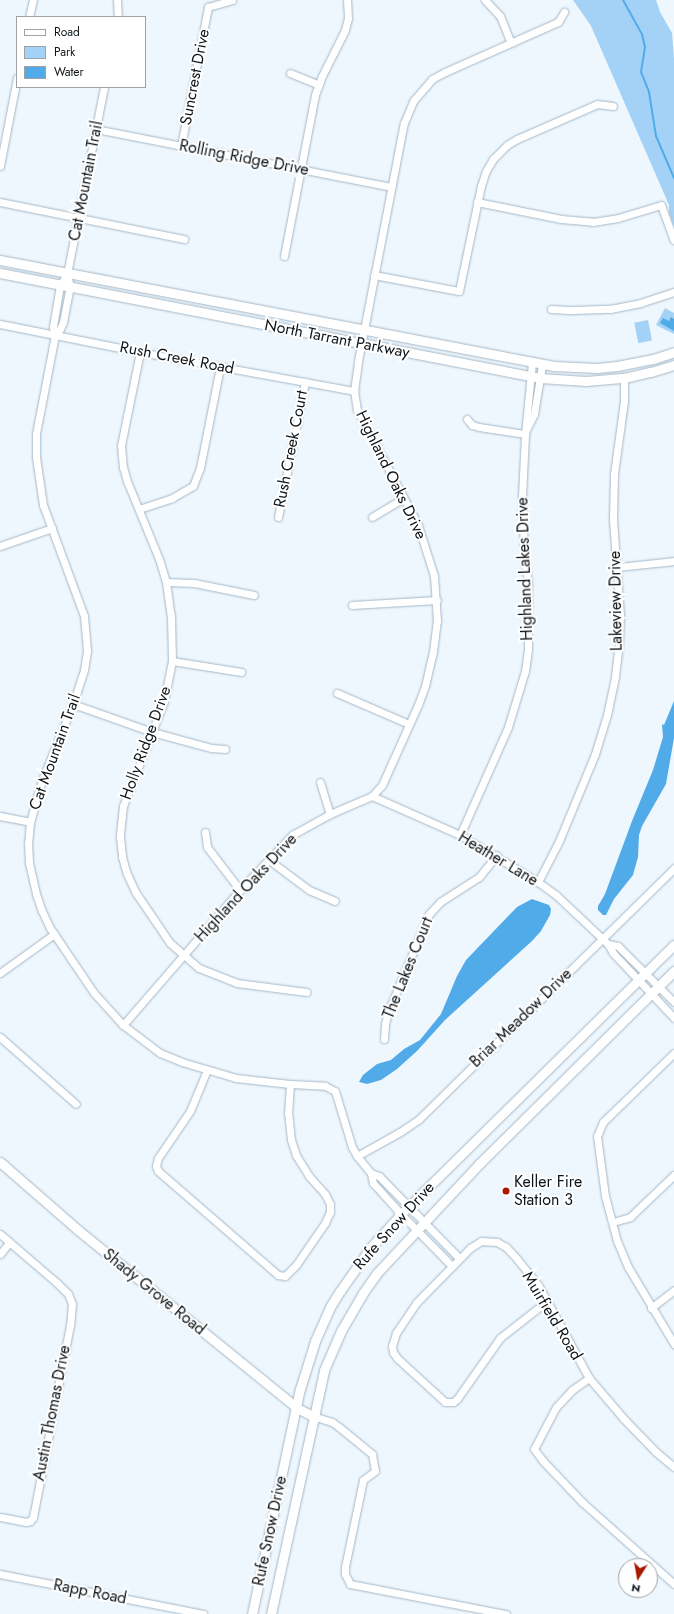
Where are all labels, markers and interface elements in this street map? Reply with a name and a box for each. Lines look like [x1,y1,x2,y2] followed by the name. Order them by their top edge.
[16,16,146,88] legend
[54,23,80,41] text: Road
[176,27,214,127] street label: Suncrest Drive
[54,43,75,61] text: Park
[54,63,84,81] text: Water
[65,119,107,243] street label: Cat Mountain Trail
[178,136,310,180] street label: Rolling Ridge Drive
[263,316,411,362] street label: North Tarrant Parkway
[118,338,236,378] street label: Rush Creek Road
[270,389,312,509] street label: Rush Creek Court
[351,407,431,543] street label: Highland Oaks Drive
[513,497,537,641] street label: Highland Lakes Drive
[606,551,626,651] street label: Lakeview Drive
[117,684,175,802] street label: Holly Ridge Drive
[25,691,85,813] street label: Cat Mountain Trail
[455,828,541,890] street label: Heather Lane
[191,830,301,946] street label: Highland Oaks Drive
[379,915,437,1021] street label: The Lakes Court
[466,964,576,1072] street label: Briar Meadow Drive
[514,1172,582,1210] place label: Keller Fire Station 3
[349,1178,439,1274] street label: Rufe Snow Drive
[501,1186,511,1196] marker: Keller Fire Station 3
[99,1245,209,1339] street label: Shady Grove Road
[518,1268,586,1364] street label: Muirfield Road
[29,1344,75,1482] street label: Austin Thomas Drive
[249,1474,291,1588] street label: Rufe Snow Drive
[618,1558,658,1598] north arrow
[52,1575,128,1609] street label: Rapp Road
[630,1580,642,1597] text: N

